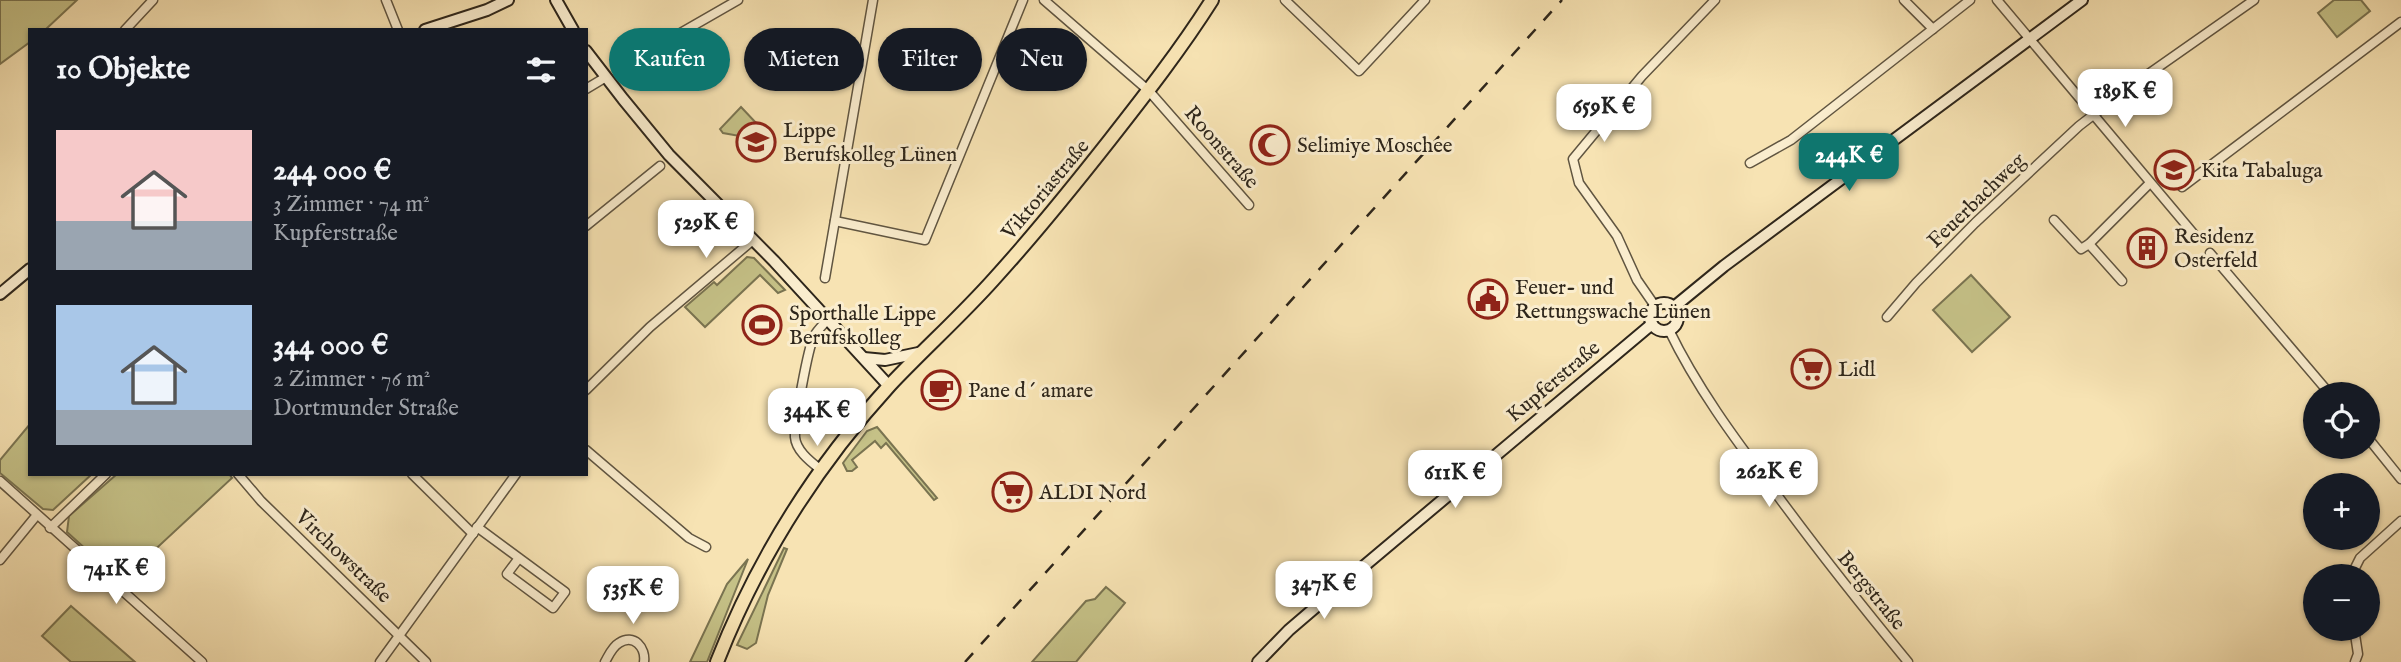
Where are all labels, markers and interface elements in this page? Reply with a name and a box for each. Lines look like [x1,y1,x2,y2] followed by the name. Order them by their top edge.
[609,28,730,91] chip: Kaufen
[744,28,864,91] chip: Mieten
[878,28,982,91] chip: Filter
[996,28,1087,91] chip: Neu
[56,51,190,89] text: 10 Objekte
[522,51,560,89] icon: filters
[2068,69,2182,129] pin: 189K €
[2094,77,2156,106] text: 189K €
[1547,85,1661,144] pin: 659K €
[1572,92,1636,121] text: 659K €
[1177,101,1265,195] street label: Roonstraße
[783,118,957,169] place label: Lippe Berufskolleg Lünen
[735,121,777,163] school or university icon: Lippe Berufskolleg Lünen
[1249,124,1291,166] mosque icon: Selimiye Moschee
[1297,133,1453,160] place label: Selimiye Moschee
[996,134,1096,247] street label: Viktoriastraße
[1792,134,1906,193] pin: 244K €
[1815,141,1883,170] text: 244K €
[1922,147,2032,255] street label: Feuerbachweg
[2153,149,2195,191] school or university icon: Kita Tabaluga
[273,152,391,190] text: 244 000 €
[112,158,196,242] icon: home
[2201,158,2324,185] place label: Kita Tabaluga
[273,190,430,219] text: 3 Zimmer · 74 m²
[649,201,763,260] pin: 529K €
[674,208,738,237] text: 529K €
[273,219,398,248] text: Kupferstraße
[2174,224,2258,275] place label: Residenz Osterfeld
[2126,227,2168,269] building icon: Residenz Osterfeld
[1515,275,1711,326] place label: Feuer- und Rettungswache Lünen
[1467,278,1509,320] public building icon: Feuer- und Rettungswache Lünen
[789,301,936,352] place label: Sporthalle Lippe Berufskolleg
[741,304,783,346] sports icon: Sporthalle Lippe Berufskolleg
[273,327,389,365] text: 344 000 €
[112,333,196,417] icon: home
[1502,335,1607,429] street label: Kupferstraße
[1790,348,1832,390] supermarket icon: Lidl
[1838,357,1876,384] place label: Lidl
[273,365,430,394] text: 2 Zimmer · 76 m²
[920,369,962,411] cafe icon: Pane d´ amare
[968,378,1093,405] place label: Pane d´ amare
[2303,382,2380,641] map controls
[2303,382,2380,459] button: locate
[760,388,874,448] pin: 344K €
[273,394,459,423] text: Dortmunder Straße
[784,396,850,425] text: 344K €
[1712,449,1826,509] pin: 262K €
[1398,450,1512,510] pin: 611K €
[1736,457,1802,486] text: 262K €
[1424,458,1486,487] text: 611K €
[991,471,1033,513] supermarket icon: ALDI Nord
[2303,473,2380,550] button: +
[1038,480,1147,507] place label: ALDI Nord
[288,504,397,610] street label: Virchowstraße
[59,546,173,606] pin: 741K €
[1831,546,1911,636] street label: Bergstraße
[83,554,149,583] text: 741K €
[1267,562,1381,621] pin: 347K €
[2303,564,2380,641] button: −
[576,566,690,626] pin: 535K €
[1291,569,1357,598] text: 347K €
[603,574,663,603] text: 535K €

